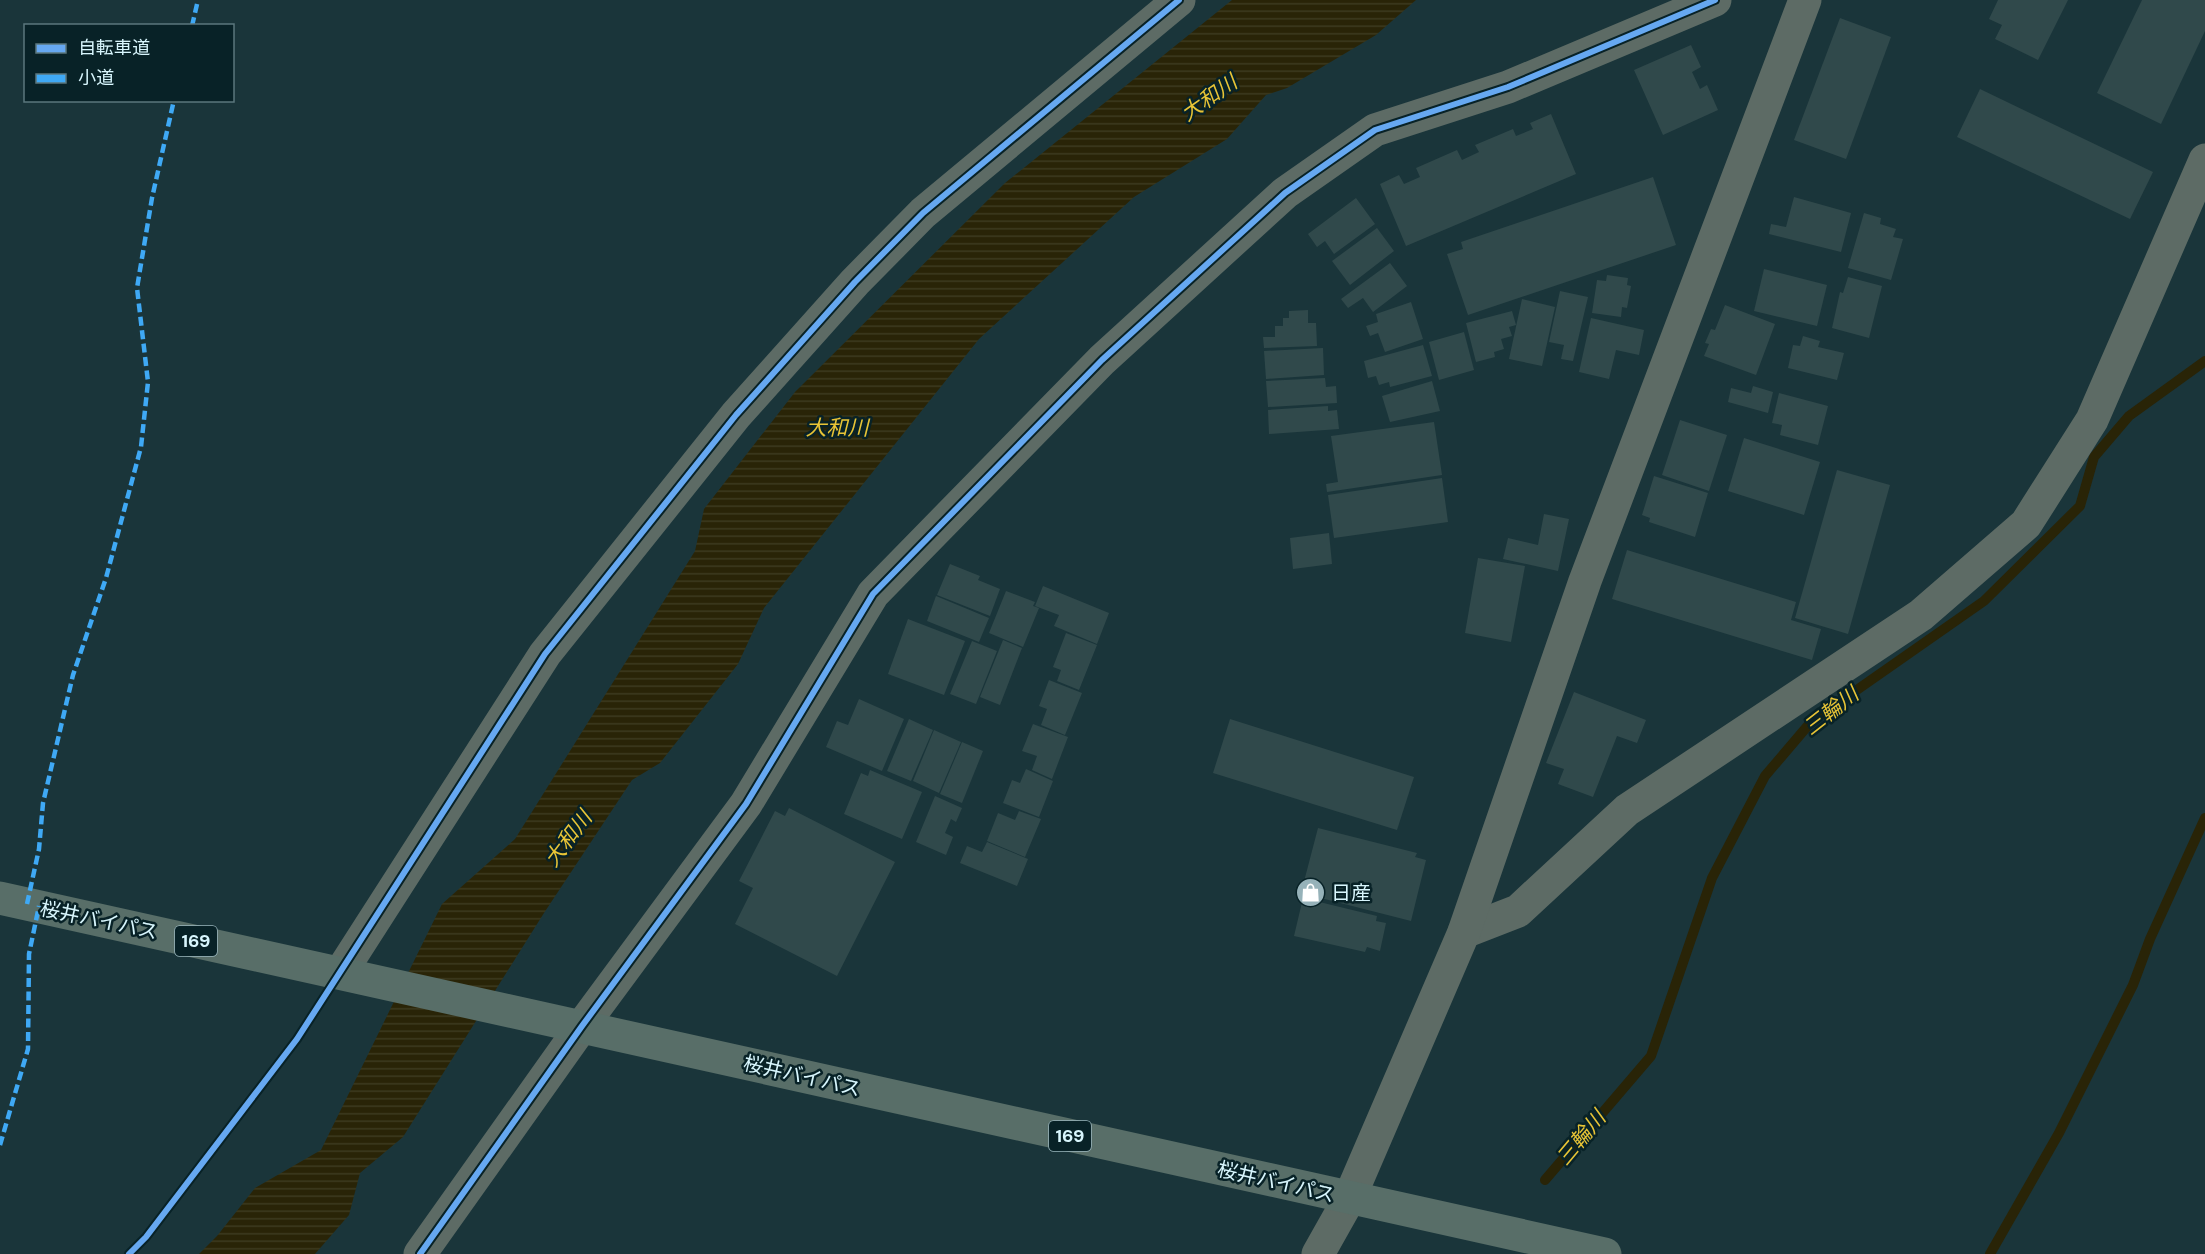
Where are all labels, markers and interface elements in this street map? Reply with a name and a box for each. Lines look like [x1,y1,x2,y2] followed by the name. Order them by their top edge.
[24,24,234,102] legend
[78,36,150,60] text: 自転車道
[78,66,114,90] text: 小道
[1175,67,1244,128] water label: 大和川
[806,414,870,442] water label: 大和川
[1798,679,1866,741] water label: 三輪川
[538,804,599,873] water label: 大和川
[1294,877,1326,909] shop icon: 日産
[1331,880,1371,906] place label: 日産
[38,895,160,945] street label: 桜井バイパス
[175,926,217,956] road number: 169
[741,1050,863,1102] street label: 桜井バイパス
[1550,1103,1613,1171] water label: 三輪川
[1049,1121,1091,1151] road number: 169
[1215,1156,1337,1208] street label: 桜井バイパス

